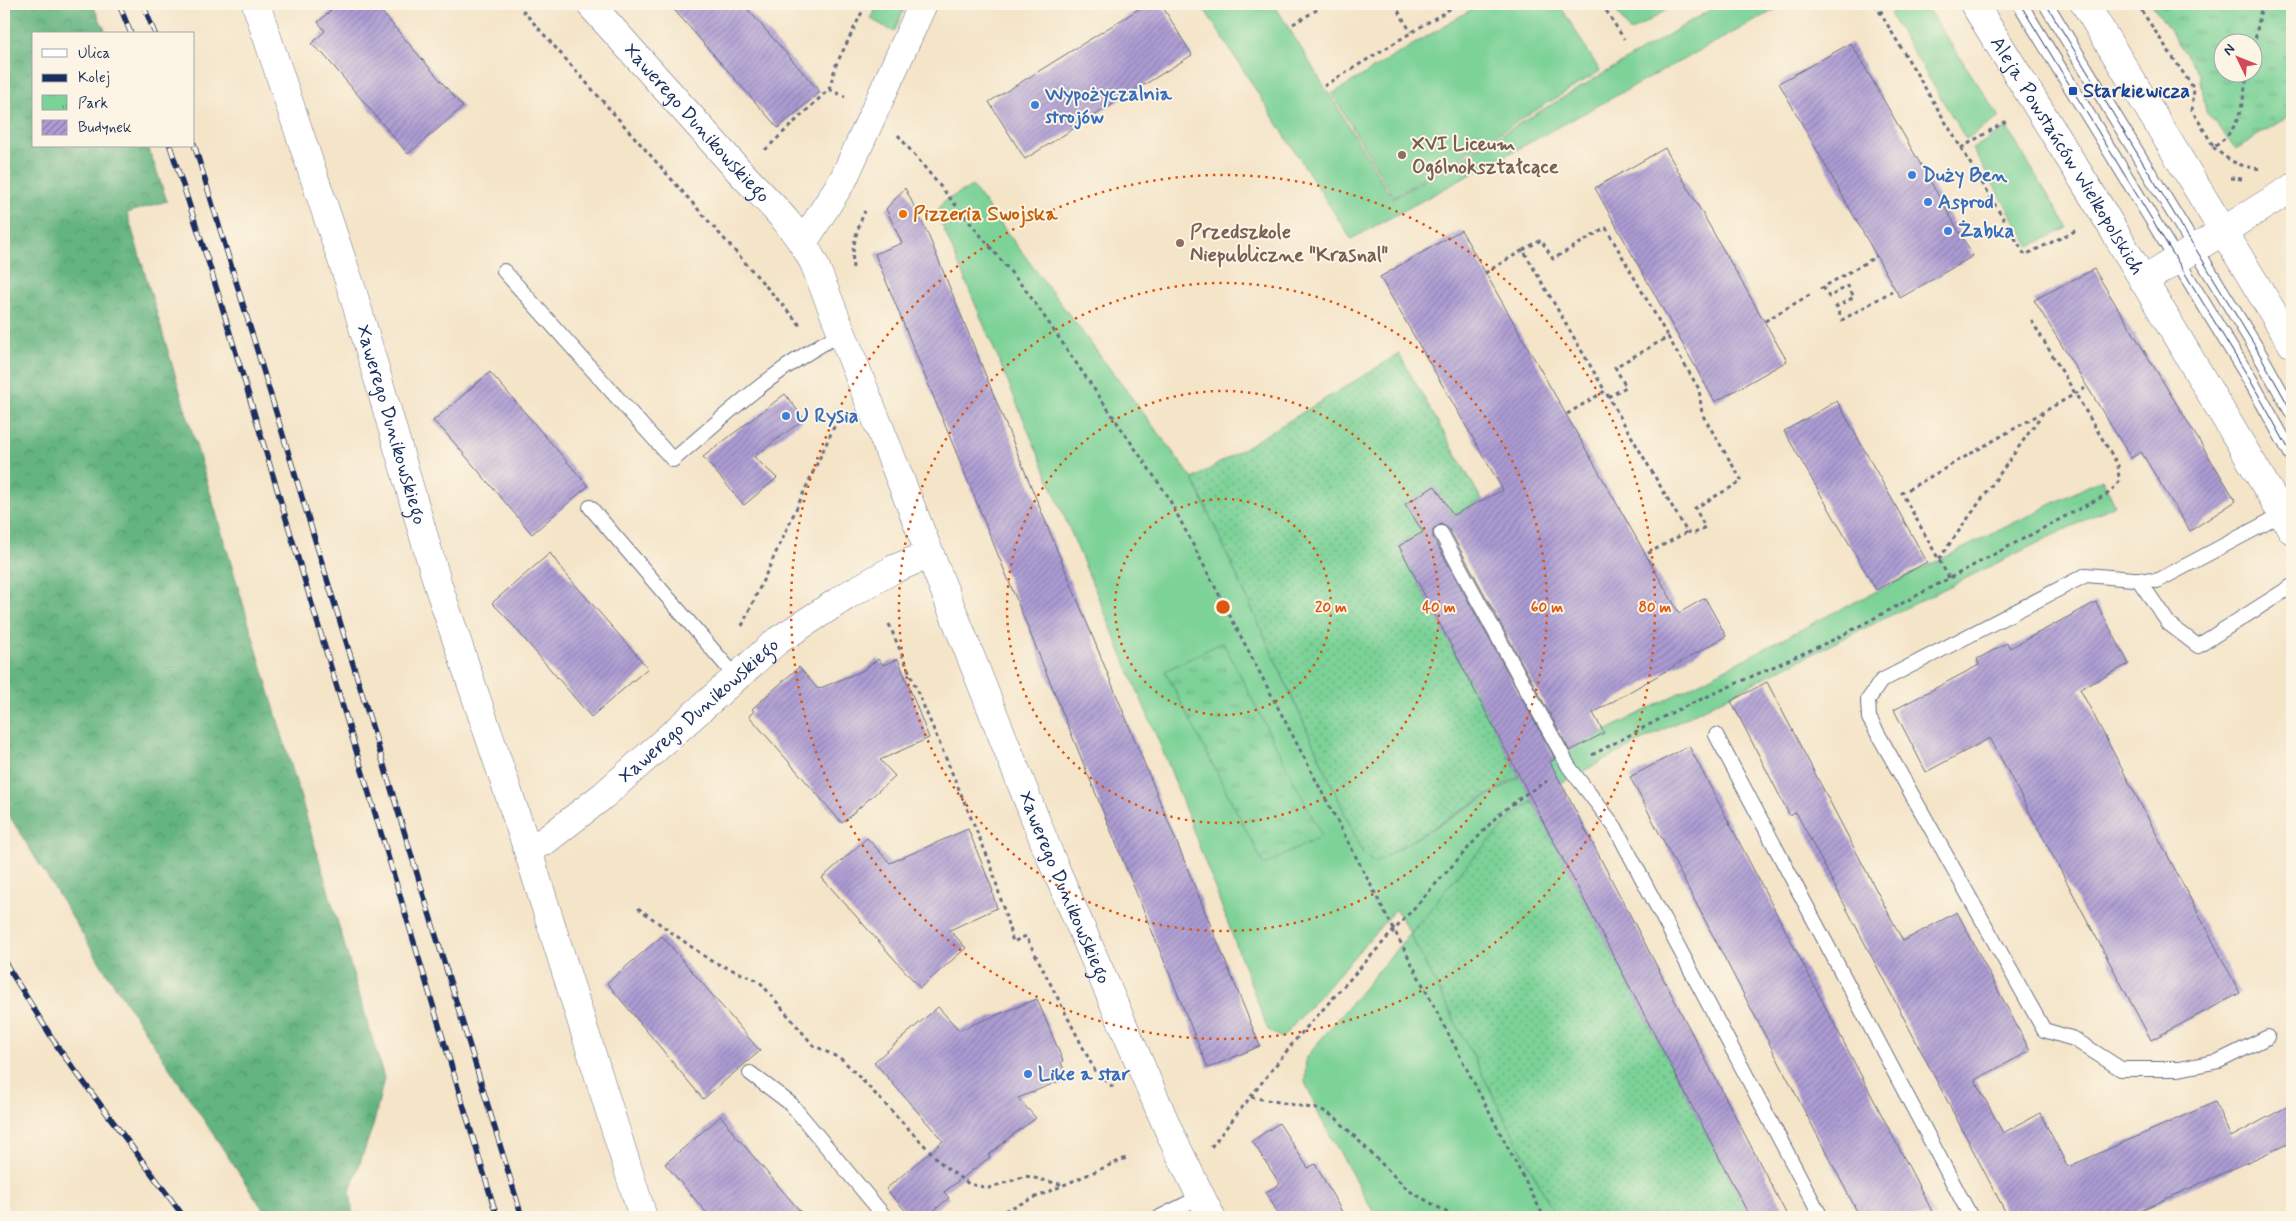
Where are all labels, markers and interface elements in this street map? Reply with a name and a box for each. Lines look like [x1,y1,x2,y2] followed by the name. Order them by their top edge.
[1984,31,2151,280] street label: Aleja Powstańców Wielkopolskich
[32,32,195,148] legend
[2214,32,2264,82] north arrow
[618,37,776,209] street label: Xawerego Dunikowskiego
[2219,40,2239,59] text: N
[78,44,111,64] text: Ulica
[78,68,110,88] text: Kolej
[2083,78,2190,105] place label: Starkiewicza
[1044,81,1173,131] place label: Wypożyczalnia strojów
[2067,85,2079,97] marker: Starkiewicza
[78,94,108,114] text: Park
[1029,99,1041,111] marker: Wypożyczalnia strojów
[78,118,132,138] text: Budynek
[1412,131,1559,181] place label: XVI Liceum Ogólnokształcące
[1396,149,1408,161] marker: XVI Liceum Ogólnokształcące
[1922,162,2008,189] place label: Duży Ben
[1906,169,1918,181] marker: Duży Ben
[1938,189,1994,216] place label: Asprod
[1922,196,1934,208] marker: Asprod
[913,201,1058,228] place label: Pizzeria Swojska
[897,208,909,220] marker: Pizzeria Swojska
[1958,218,2014,245] place label: Żabka
[1190,219,1389,269] place label: Przedszkole Niepubliczne "Krasnal"
[1942,225,1954,237] marker: Żabka
[1174,237,1186,249] marker: Przedszkole Niepubliczne "Krasnal"
[349,322,433,528] street label: Xawerego Dunikowskiego
[796,403,859,430] place label: U Rysia
[780,410,792,422] marker: U Rysia
[1214,598,1232,616] centre of rings
[1315,598,1347,618] text: 20 m
[1422,598,1456,618] text: 40 m
[1531,598,1563,618] text: 60 m
[1638,598,1672,618] text: 80 m
[613,632,785,789] street label: Xawerego Dunikowskiego
[1012,787,1117,988] street label: Xawerego Dunikowskiego
[1038,1061,1131,1088] place label: Like a star
[1022,1068,1034,1080] marker: Like a star

